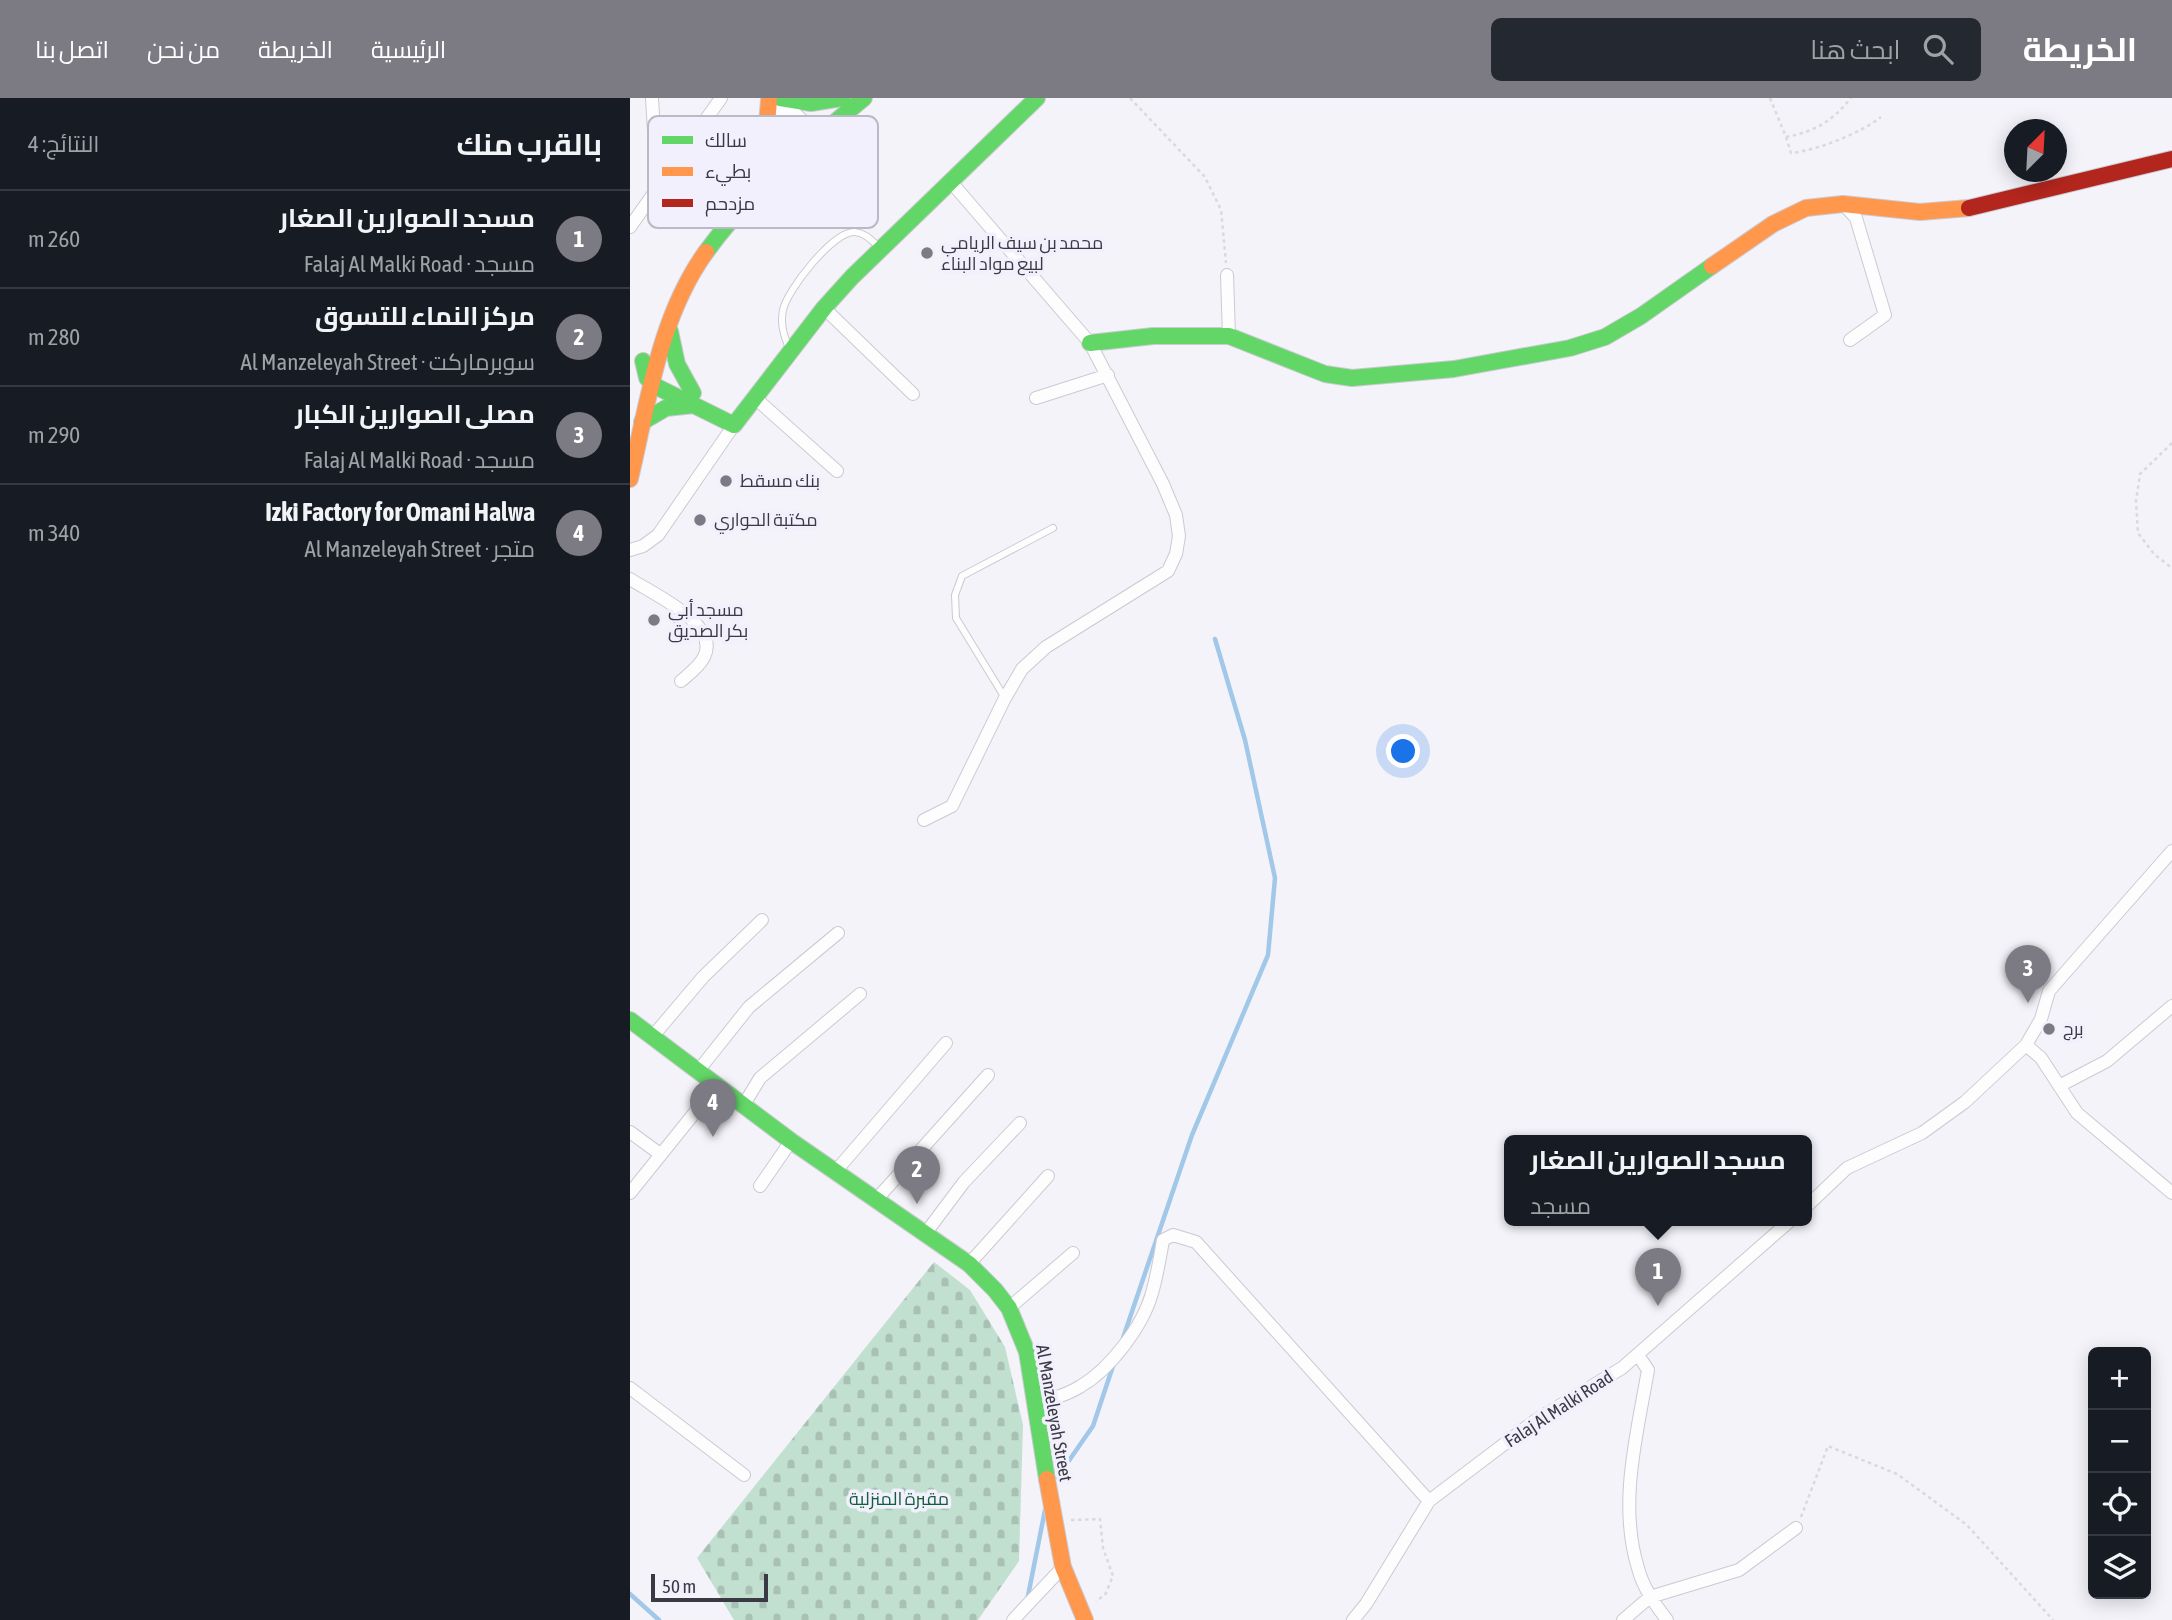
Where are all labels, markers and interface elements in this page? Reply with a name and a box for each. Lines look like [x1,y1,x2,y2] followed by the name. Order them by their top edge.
[1491,18,1981,81] search box
[1919,30,1957,68] icon: search
[2023,30,2137,68] text: الخريطة
[1810,35,1901,65] text: ابحث هنا
[35,36,109,63] text: اتصل بنا
[147,36,220,63] text: من نحن
[258,36,333,63] text: الخريطة
[371,36,446,63] text: الرئيسية
[648,116,878,228] legend
[2004,119,2067,182] north arrow
[456,127,602,161] text: بالقرب منك
[705,129,747,151] text: سالك
[28,131,99,157] text: النتائج: 4
[705,160,751,186] text: بطيء
[705,192,755,217] text: مزدحم
[280,203,535,233] text: مسجد الصوارين الصغار
[28,226,80,252] text: 260 m
[574,226,584,252] text: 1
[941,232,1103,276] place label: محمد بن سيف الريامي لبيع مواد البناء
[919,245,935,261] marker: محمد بن سيف الريامي لبيع مواد البناء
[304,251,535,277] text: مسجد · Falaj Al Malki Road
[315,301,535,331] text: مركز النماء للتسوق
[28,324,80,350] text: 280 m
[574,324,584,350] text: 2
[241,349,535,375] text: سوبرماركت · Al Manzeleyah Street
[295,399,535,429] text: مصلى الصوارين الكبار
[28,422,80,448] text: 290 m
[574,422,584,448] text: 3
[304,447,535,473] text: مسجد · Falaj Al Malki Road
[740,470,820,491] place label: بنك مسقط
[718,473,734,489] marker: بنك مسقط
[265,497,535,527] text: Izki Factory for Omani Halwa
[714,509,818,534] place label: مكتبة الحواري
[692,512,708,528] marker: مكتبة الحواري
[28,520,80,546] text: 340 m
[574,520,584,546] text: 4
[304,536,535,562] text: متجر · Al Manzeleyah Street
[668,599,748,643] place label: مسجد أبي بكر الصديق
[646,612,662,628] marker: مسجد أبي بكر الصديق
[1386,734,1420,768] your location
[2005,945,2051,1003] pin: 3
[2063,1018,2084,1041] place label: برج
[2041,1021,2057,1037] marker: برج
[690,1079,736,1137] pin: 4
[1504,1135,1812,1226] popup
[1530,1145,1786,1175] text: مسجد الصوارين الصغار
[894,1146,940,1204] pin: 2
[1530,1193,1591,1219] text: مسجد
[1635,1248,1681,1306] pin: 1
[1032,1343,1077,1483] street label: Al Manzeleyah Street
[2088,1347,2151,1599] map controls
[2088,1347,2151,1410] button: +
[1501,1366,1617,1451] street label: Falaj Al Malki Road
[2088,1410,2151,1473] button: −
[2088,1473,2151,1536] button: locate
[849,1488,949,1510] park label: مقبرة المنزلية
[2088,1536,2151,1599] button: layers
[651,1571,768,1603] scale bar
[662,1575,696,1597] text: 50 m

